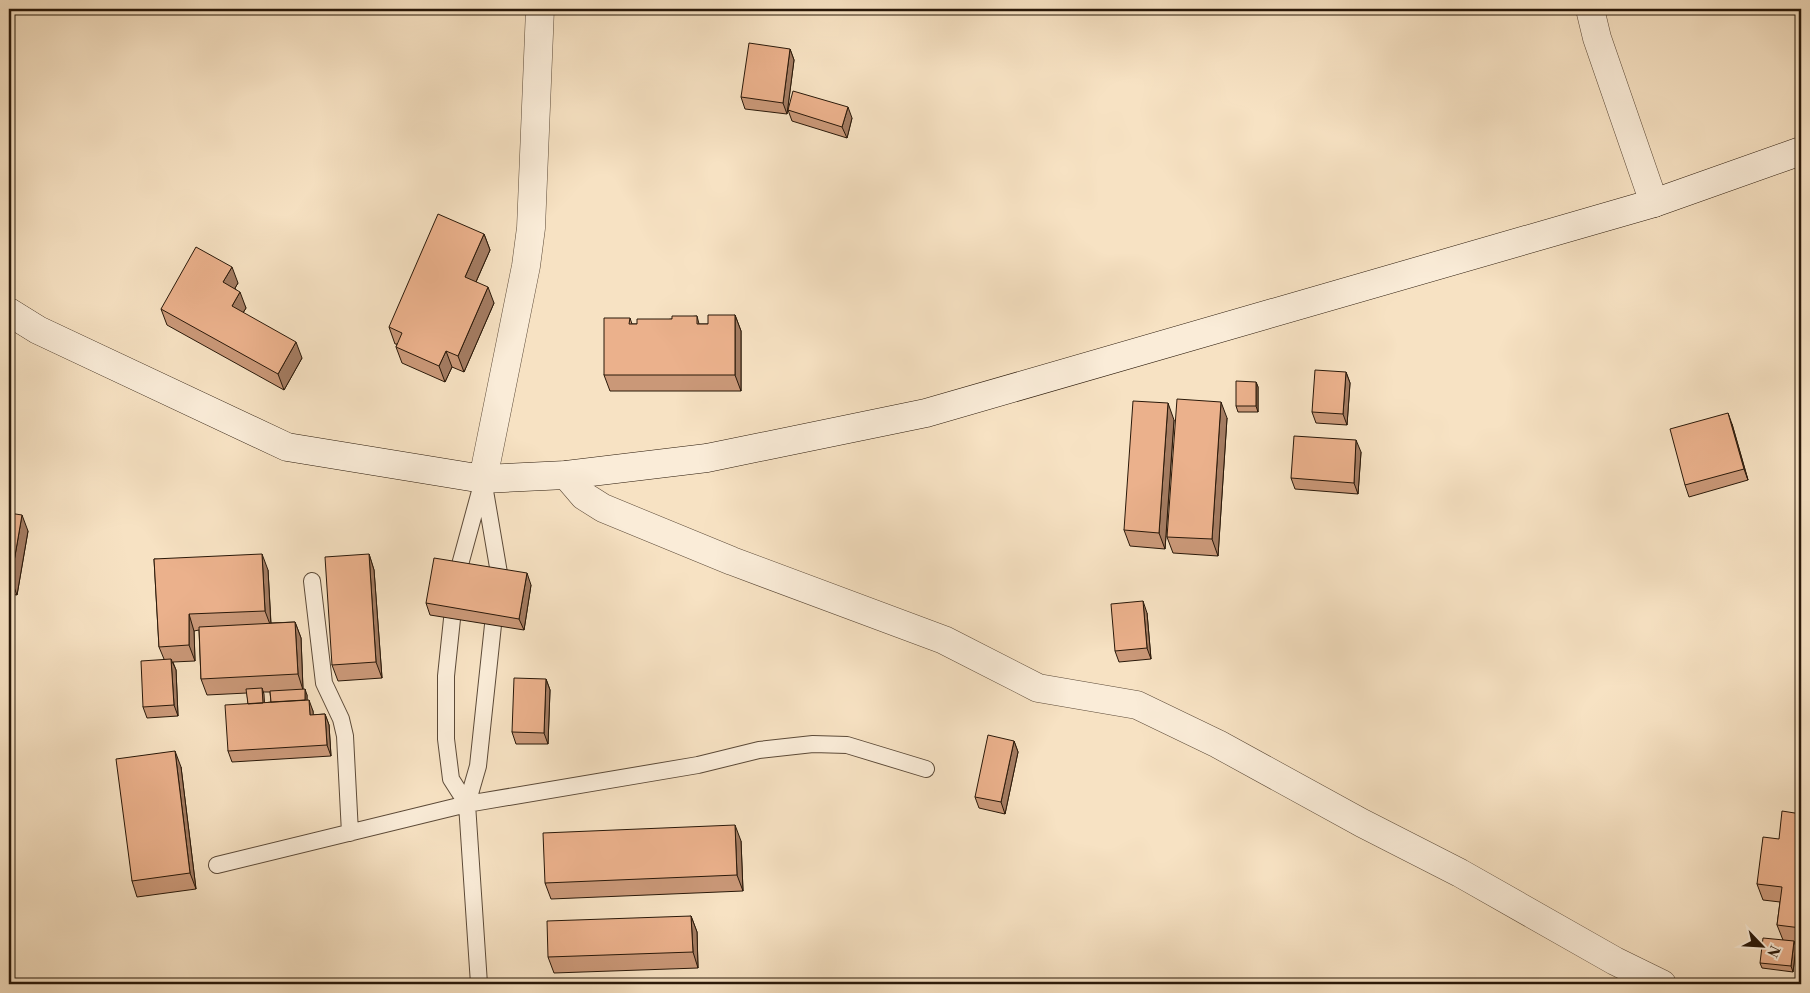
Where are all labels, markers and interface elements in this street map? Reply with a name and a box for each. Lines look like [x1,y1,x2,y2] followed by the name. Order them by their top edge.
[1738,920,1788,970] north arrow
[1762,942,1783,960] text: N

